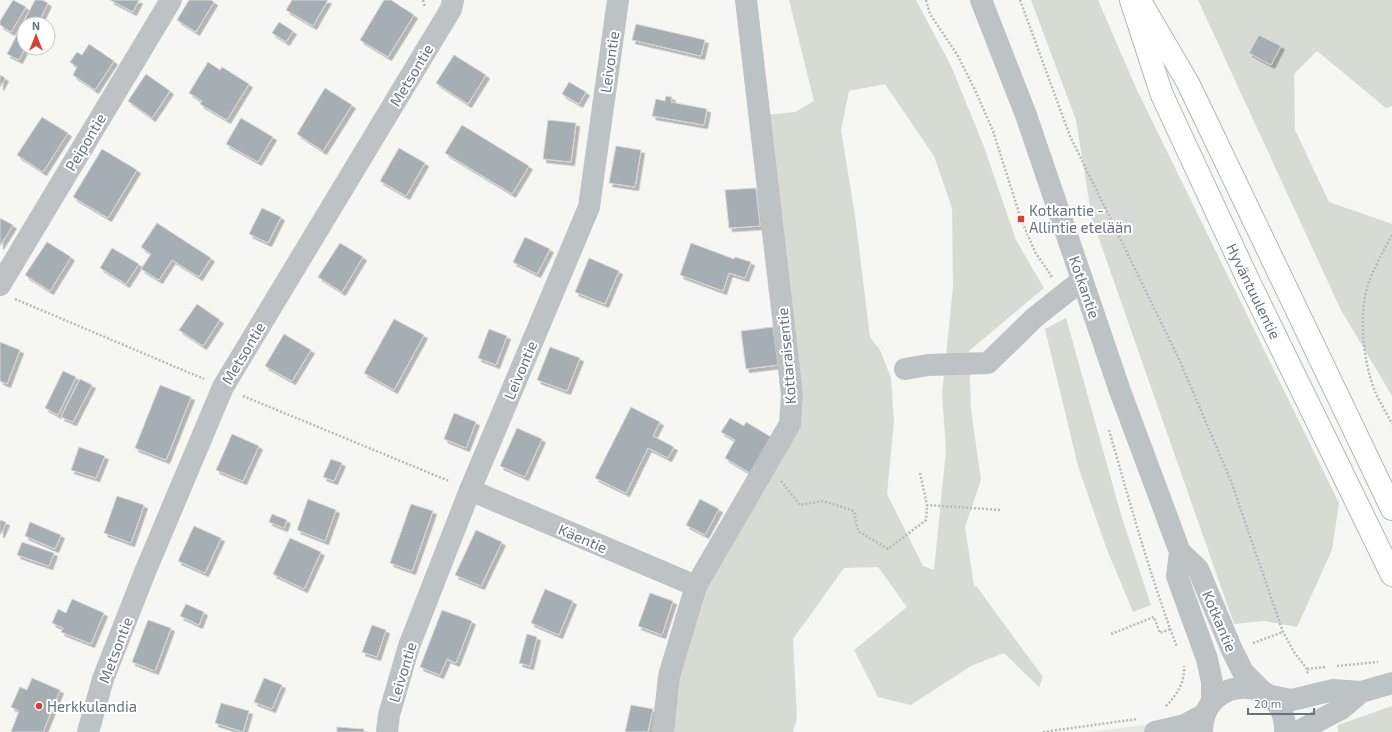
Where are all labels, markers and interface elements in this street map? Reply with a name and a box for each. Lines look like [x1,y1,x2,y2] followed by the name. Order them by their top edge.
[16,16,56,56] north arrow
[32,19,40,32] text: N
[596,30,622,94] street label: Leivontie
[385,41,437,109] street label: Metsontie
[61,110,109,174] street label: Peipontie
[1029,201,1132,236] place label: Kotkantie - Allintie etelään
[1016,214,1026,224] marker: Kotkantie - Allintie etelään
[1223,240,1285,342] street label: Hyväntuulentie
[1066,253,1104,321] street label: Kotkantie
[773,307,799,405] street label: Kottaraisentie
[217,319,269,387] street label: Metsontie
[500,338,540,402] street label: Leivontie
[556,520,610,556] street label: Käentie
[1199,588,1241,654] street label: Kotkantie
[94,614,136,686] street label: Metsontie
[384,640,420,704] street label: Leivontie
[1248,690,1314,716] scale bar
[1254,696,1281,710] text: 20 m
[47,697,137,715] place label: Herkkulandia
[34,701,44,711] marker: Herkkulandia

